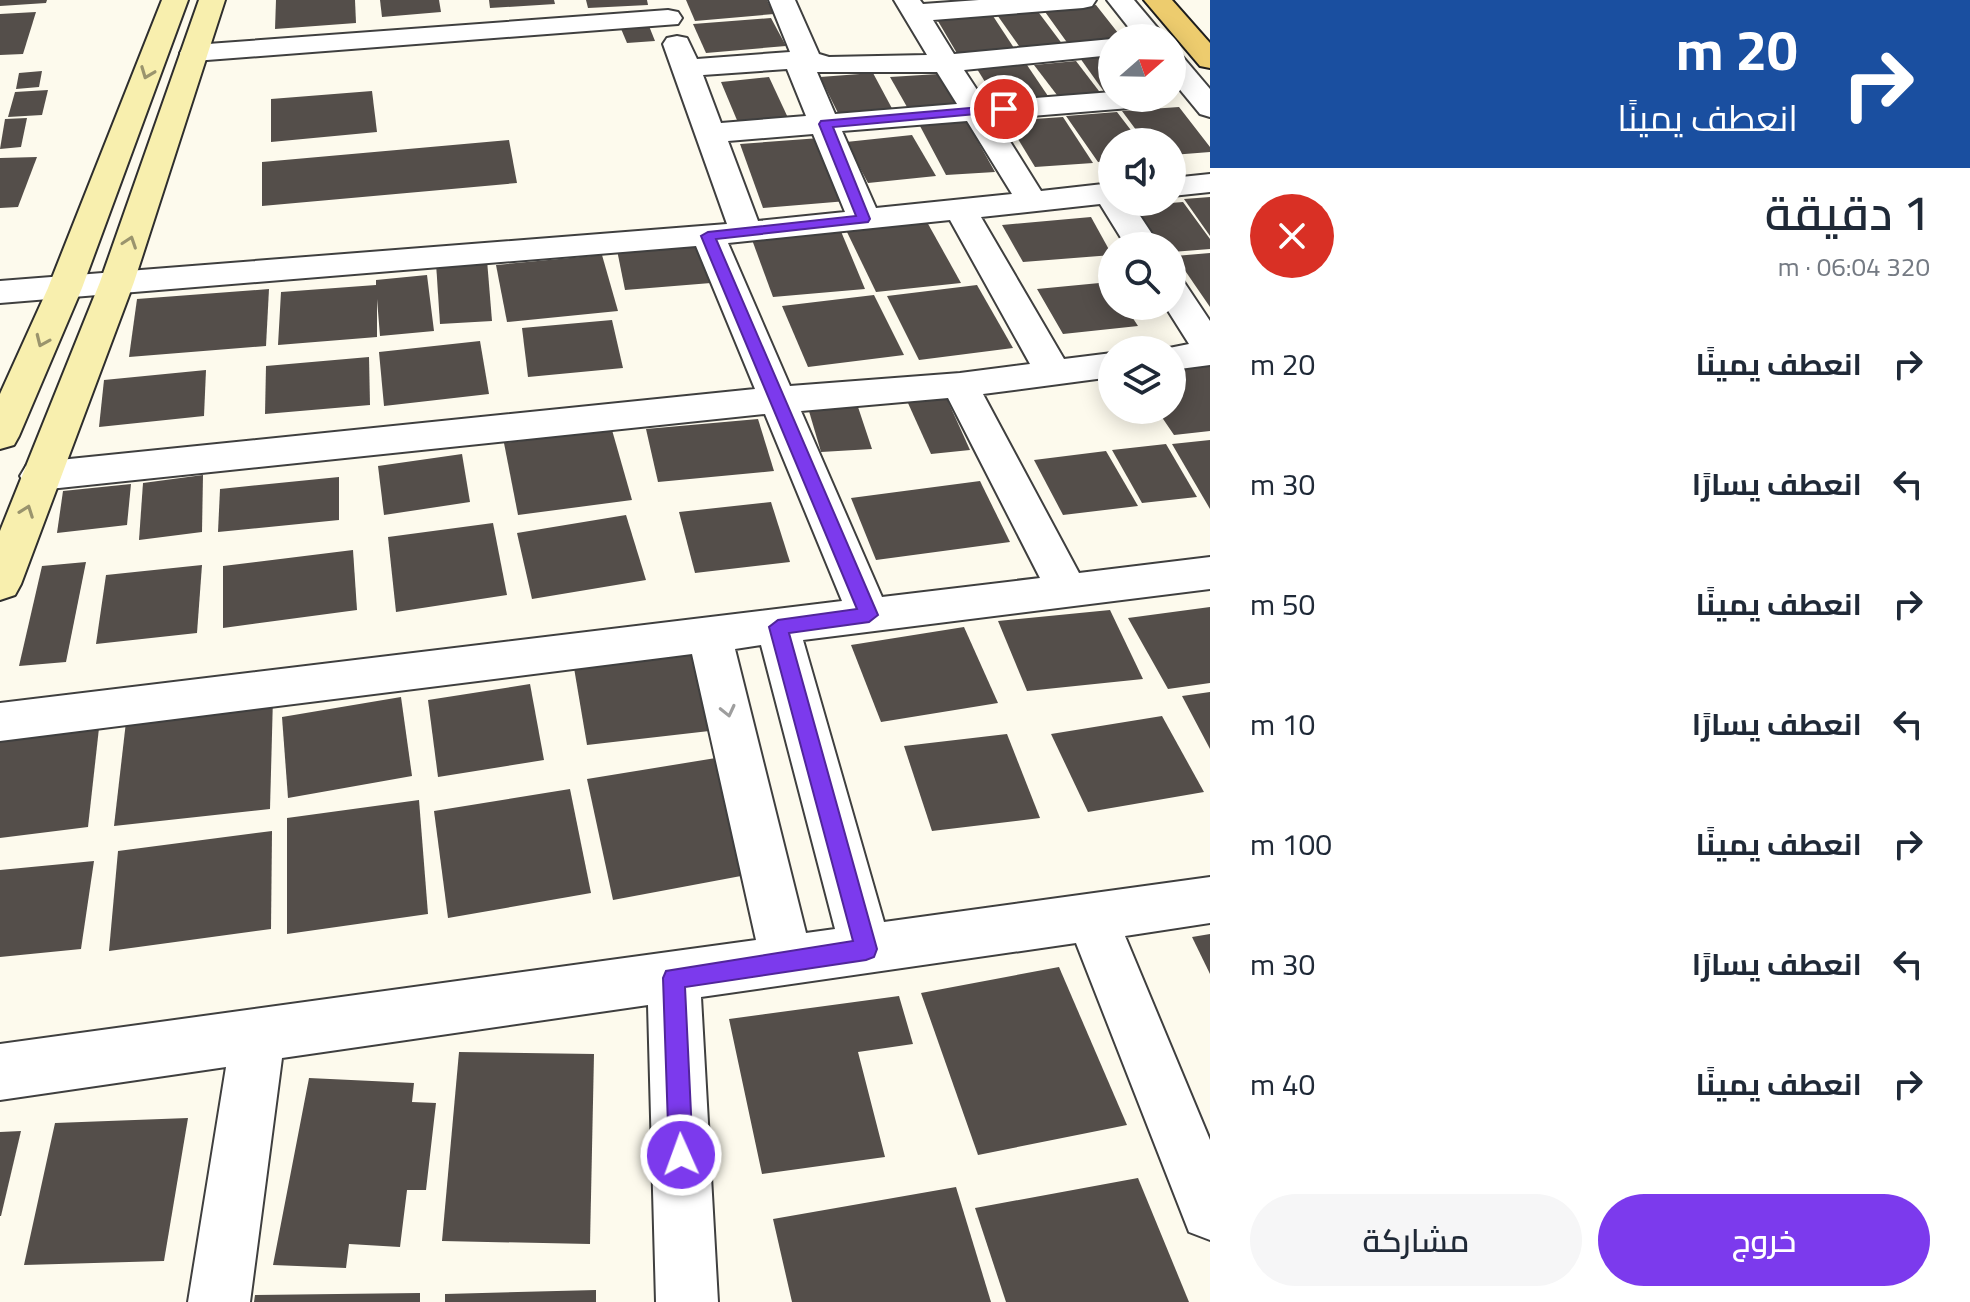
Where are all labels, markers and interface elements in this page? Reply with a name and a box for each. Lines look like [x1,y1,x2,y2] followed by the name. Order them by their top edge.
[1676,0,1798,102] text: 20 m
[1098,24,1186,112] north arrow
[1098,24,1186,424] map controls
[1826,32,1930,136] icon: right
[140,65,157,79] one-way arrow
[970,75,1038,143] pin
[1617,84,1798,152] text: انعطف يمينًا
[982,87,1026,131] icon: arrive
[1098,128,1186,216] button: sound
[1765,167,1930,257] text: 1 دقيقة
[1250,194,1334,278] button: close
[1098,232,1186,320] button: search
[121,236,137,250] one-way arrow
[1778,242,1930,291] text: 320 m · 06:04
[35,333,51,347] one-way arrow
[1098,336,1186,424] button: layers
[1250,336,1315,392] text: 20 m
[1696,336,1862,392] text: انعطف يمينًا
[1886,342,1930,386] icon: right
[1250,456,1315,512] text: 30 m
[1692,456,1862,512] text: انعطف يسارًا
[1886,462,1930,506] icon: left
[17,505,34,519] one-way arrow
[1250,576,1315,632] text: 50 m
[1696,576,1862,632] text: انعطف يمينًا
[1886,582,1930,626] icon: right
[1250,696,1315,752] text: 10 m
[1692,696,1862,752] text: انعطف يسارًا
[1886,702,1930,746] icon: left
[718,704,735,718] one-way arrow
[1250,816,1332,872] text: 100 m
[1696,816,1862,872] text: انعطف يمينًا
[1886,822,1930,866] icon: right
[1250,936,1315,992] text: 30 m
[1692,936,1862,992] text: انعطف يسارًا
[1886,942,1930,986] icon: left
[1250,1056,1315,1112] text: 40 m
[1696,1056,1862,1112] text: انعطف يمينًا
[1886,1062,1930,1106] icon: right
[639,1113,723,1197] position arrow
[1250,1194,1582,1286] button: مشاركة
[1598,1194,1930,1286] button: خروج

